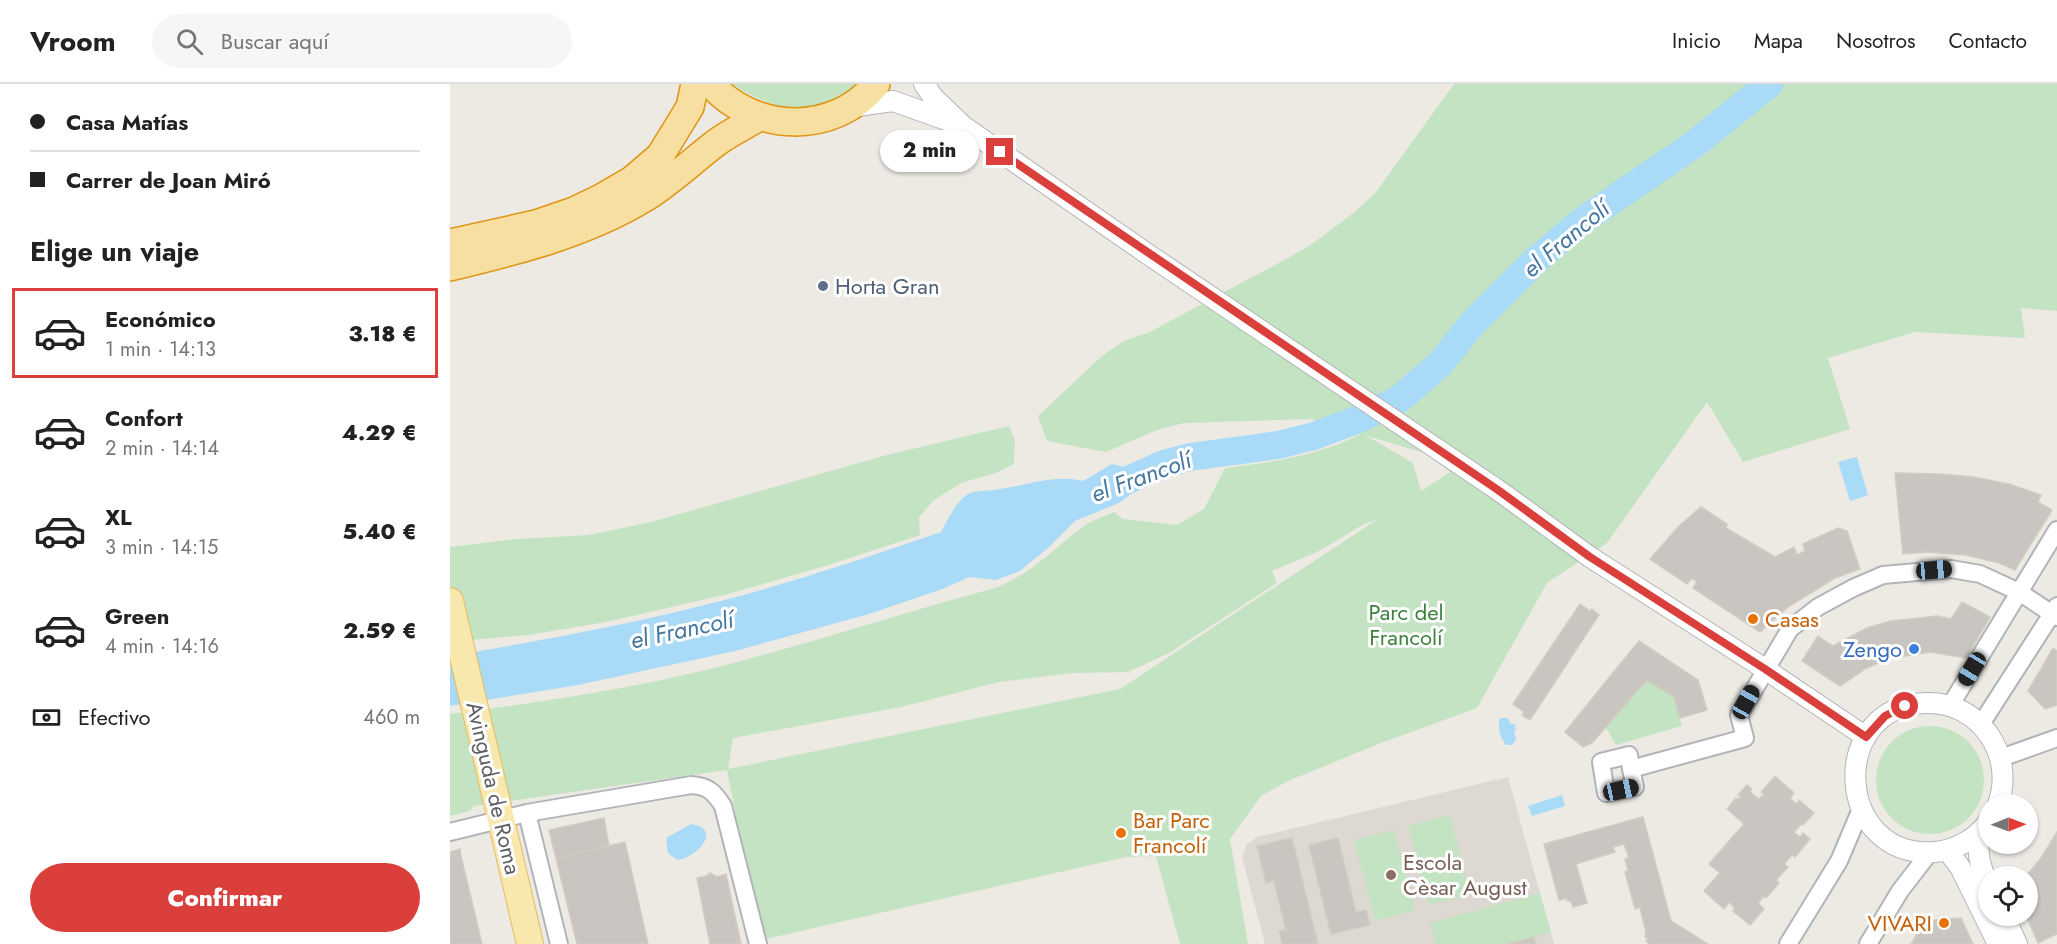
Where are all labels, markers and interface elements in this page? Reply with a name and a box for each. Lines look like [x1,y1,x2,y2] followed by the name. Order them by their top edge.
[152,14,572,68] search box
[30,21,116,62] text: Vroom
[173,25,206,58] icon: search
[221,25,329,57] text: Buscar aquí
[1672,26,1721,56] text: Inicio
[1754,26,1803,56] text: Mapa
[1836,26,1915,56] text: Nosotros
[1948,26,2027,56] text: Contacto
[66,106,188,138] text: Casa Matías
[880,131,979,173] callout: 2 min
[903,136,956,165] text: 2 min
[986,138,1013,165] route end
[66,164,271,196] text: Carrer de Joan Miró
[1514,190,1619,286] water label: el Francolí
[30,232,199,271] text: Elige un viaje
[835,270,939,302] place label: Horta Gran
[816,279,830,293] marker: Horta Gran
[105,303,216,335] text: Económico
[33,306,87,360] icon: car
[349,317,417,349] text: 3.18 €
[105,335,216,364] text: 1 min · 14:13
[105,402,183,434] text: Confort
[33,405,87,459] icon: car
[342,416,417,448] text: 4.29 €
[105,434,219,463] text: 2 min · 14:14
[1086,441,1199,511] water label: el Francolí
[105,501,132,533] text: XL
[33,504,87,558] icon: car
[342,515,417,547] text: 5.40 €
[105,533,218,562] text: 3 min · 14:15
[1915,559,1953,581] car
[1368,596,1444,653] park label: Parc del Francolí
[105,600,169,632] text: Green
[627,601,740,657] water label: el Francolí
[33,603,87,657] icon: car
[1765,603,1819,635] place label: Casas
[1746,612,1760,626] marker: Casas
[343,614,417,646] text: 2.59 €
[105,632,219,661] text: 4 min · 14:16
[1843,633,1902,665] place label: Zengo
[1907,642,1921,656] marker: Zengo
[1955,649,1989,689] car
[1729,682,1763,722] car
[1891,692,1918,719] route start
[459,698,529,878] street label: Avinguda de Roma
[30,701,63,734] icon: cash
[78,701,151,733] text: Efectivo
[363,703,420,732] text: 460 m
[1602,777,1640,803] car
[1978,794,2038,854] north arrow
[1978,794,2038,926] map controls
[1133,804,1210,861] place label: Bar Parc Francolí
[1114,826,1128,840] marker: Bar Parc Francolí
[1403,846,1528,903] place label: Escola Cèsar August
[30,863,420,932] button: Confirmar
[1978,866,2038,926] button: locate
[1384,868,1398,882] marker: Escola Cèsar August
[1868,907,1932,939] place label: VIVARI
[1937,916,1951,930] marker: VIVARI

